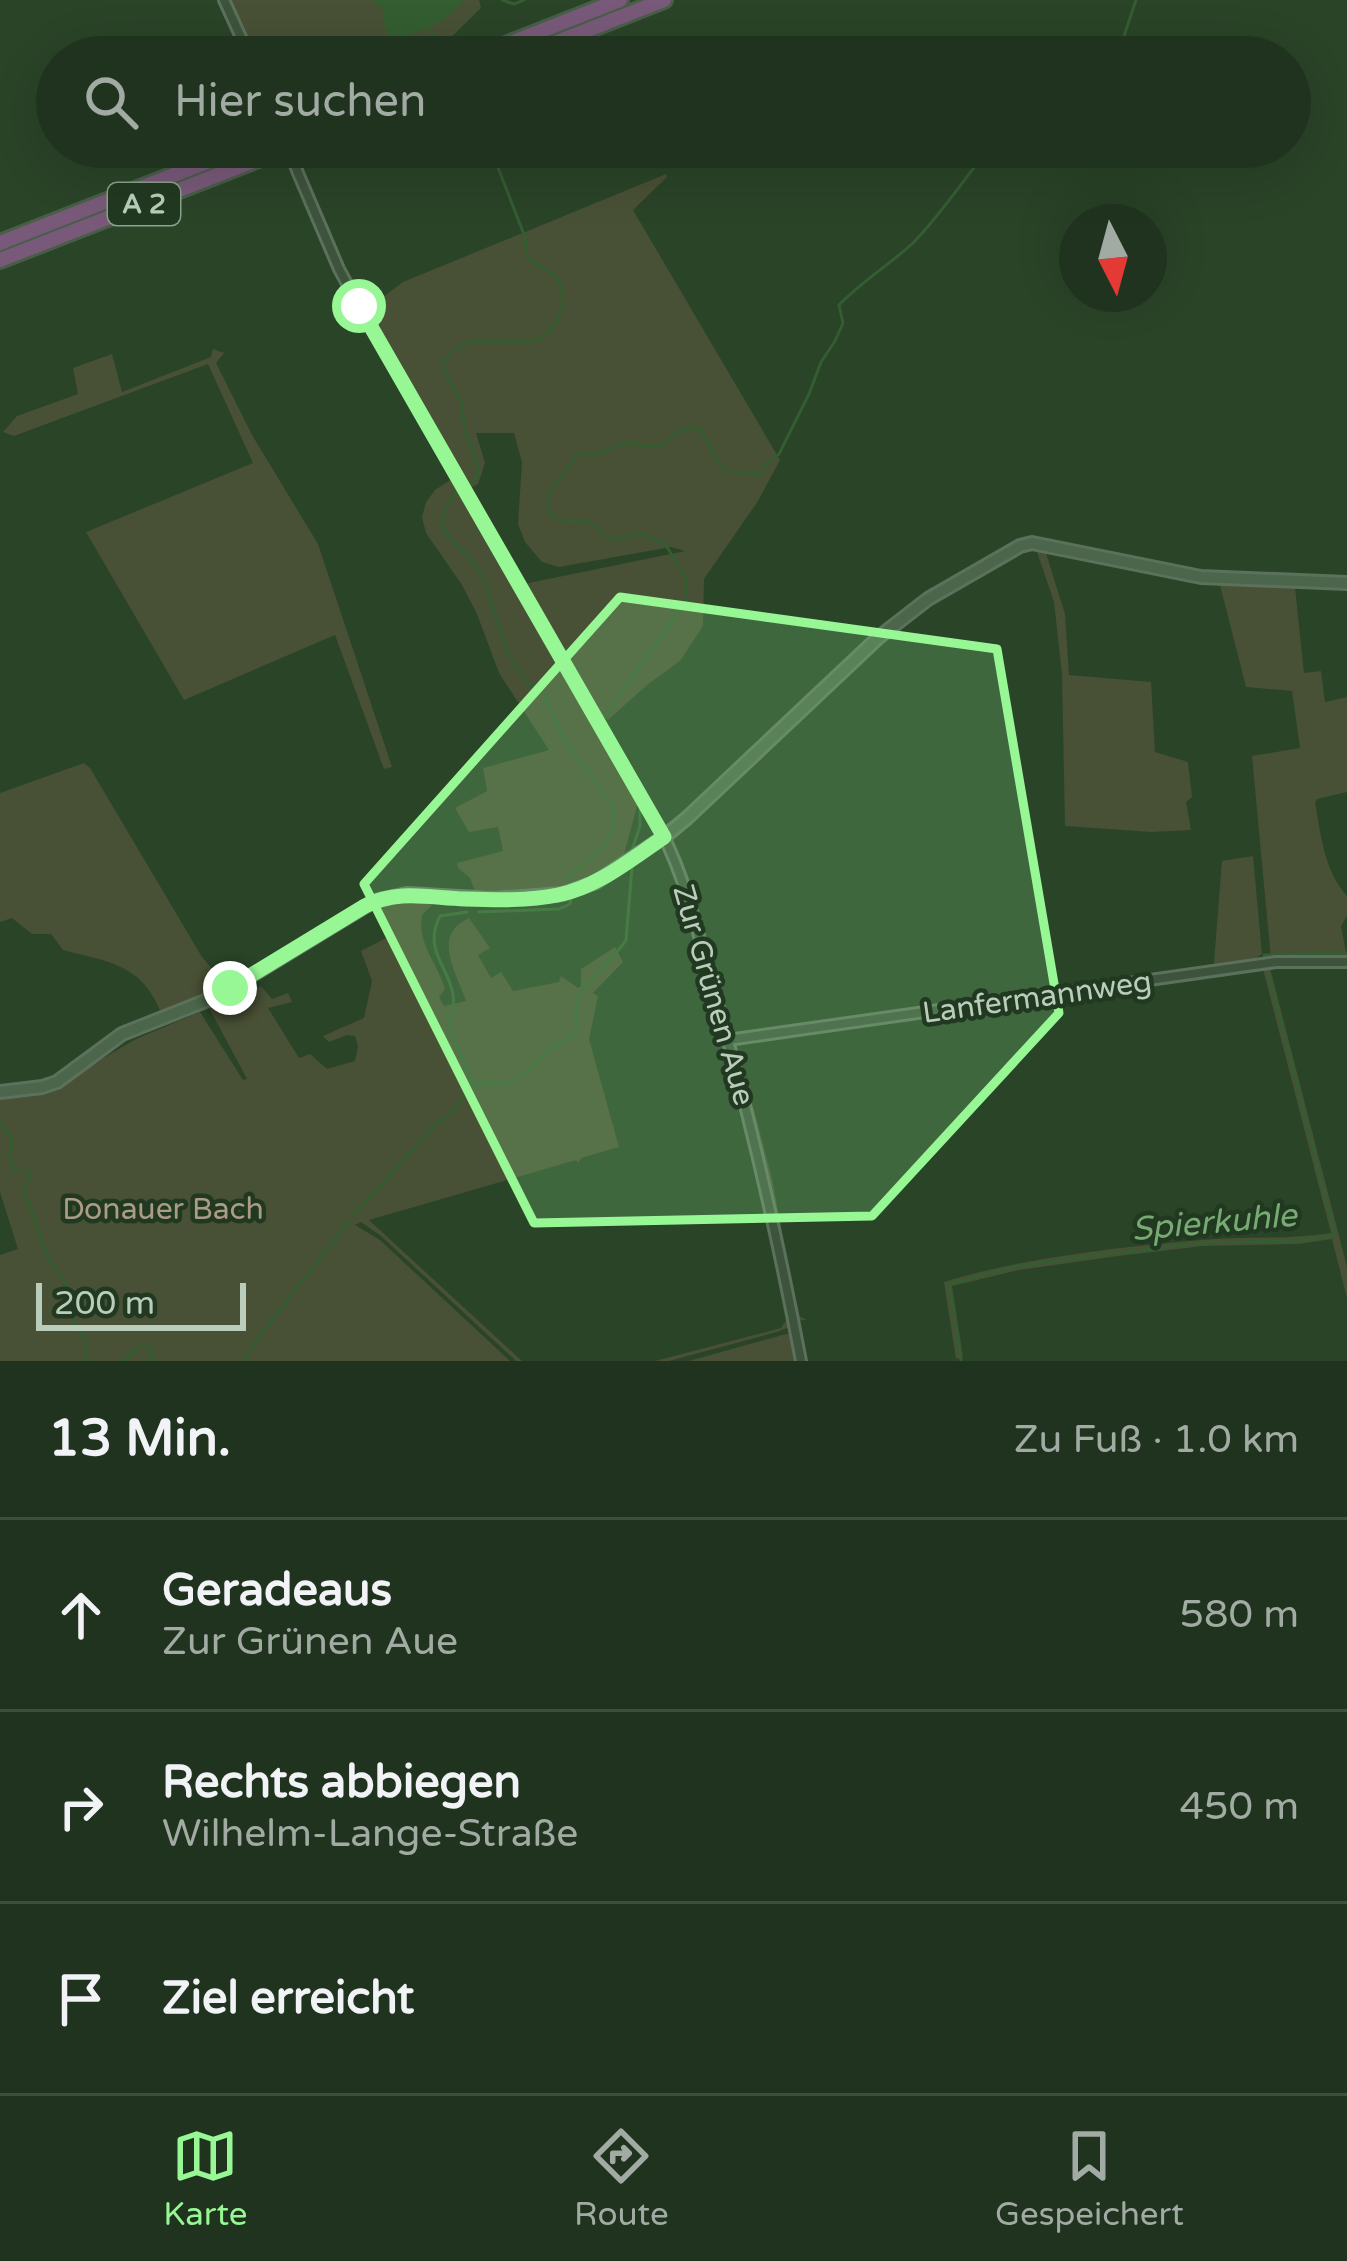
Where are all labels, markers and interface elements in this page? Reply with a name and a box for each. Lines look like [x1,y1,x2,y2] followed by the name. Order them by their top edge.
[36,36,1311,168] search box
[78,69,144,135] icon: search
[174,75,426,129] text: Hier suchen
[108,183,180,225] road number: A 2
[1059,204,1167,312] north arrow
[332,279,386,333] route start
[664,881,763,1110] street label: Zur Grünen Aue
[203,961,257,1015] route end
[920,963,1154,1032] street label: Lanfermannweg
[62,1191,264,1228] park label: Donauer Bach
[1130,1196,1301,1249] water label: Spierkuhle
[36,1277,246,1330] scale bar
[54,1284,155,1323] text: 200 m
[48,1408,231,1470] text: 13 Min.
[1014,1416,1299,1463] text: Zu Fuß · 1.0 km
[162,1564,392,1618] text: Geradeaus
[48,1582,114,1648] icon: ahead
[1180,1591,1299,1638] text: 580 m
[162,1618,458,1665] text: Zur Grünen Aue
[162,1756,521,1810] text: Rechts abbiegen
[48,1774,114,1840] icon: right
[1180,1783,1299,1830] text: 450 m
[162,1810,578,1857] text: Wilhelm-Lange-Straße
[48,1966,114,2032] icon: arrive
[162,1972,414,2026] text: Ziel erreicht
[163,2123,248,2234] tab: Karte
[574,2123,669,2234] tab: Route
[995,2123,1184,2234] tab: Gespeichert

